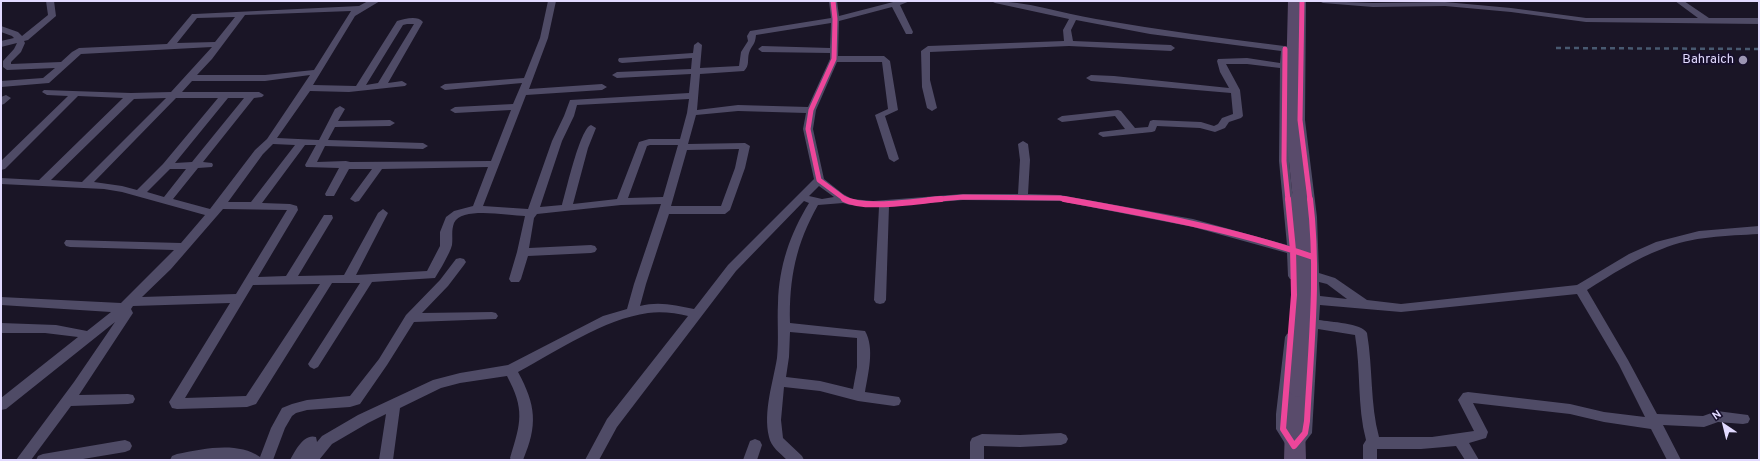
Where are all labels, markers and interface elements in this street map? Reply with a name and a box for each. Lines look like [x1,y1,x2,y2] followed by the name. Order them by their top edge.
[1682,52,1734,68] place label: Bahraich
[1737,54,1749,66] marker: Bahraich
[1704,405,1744,445] north arrow
[1710,407,1724,423] text: N

